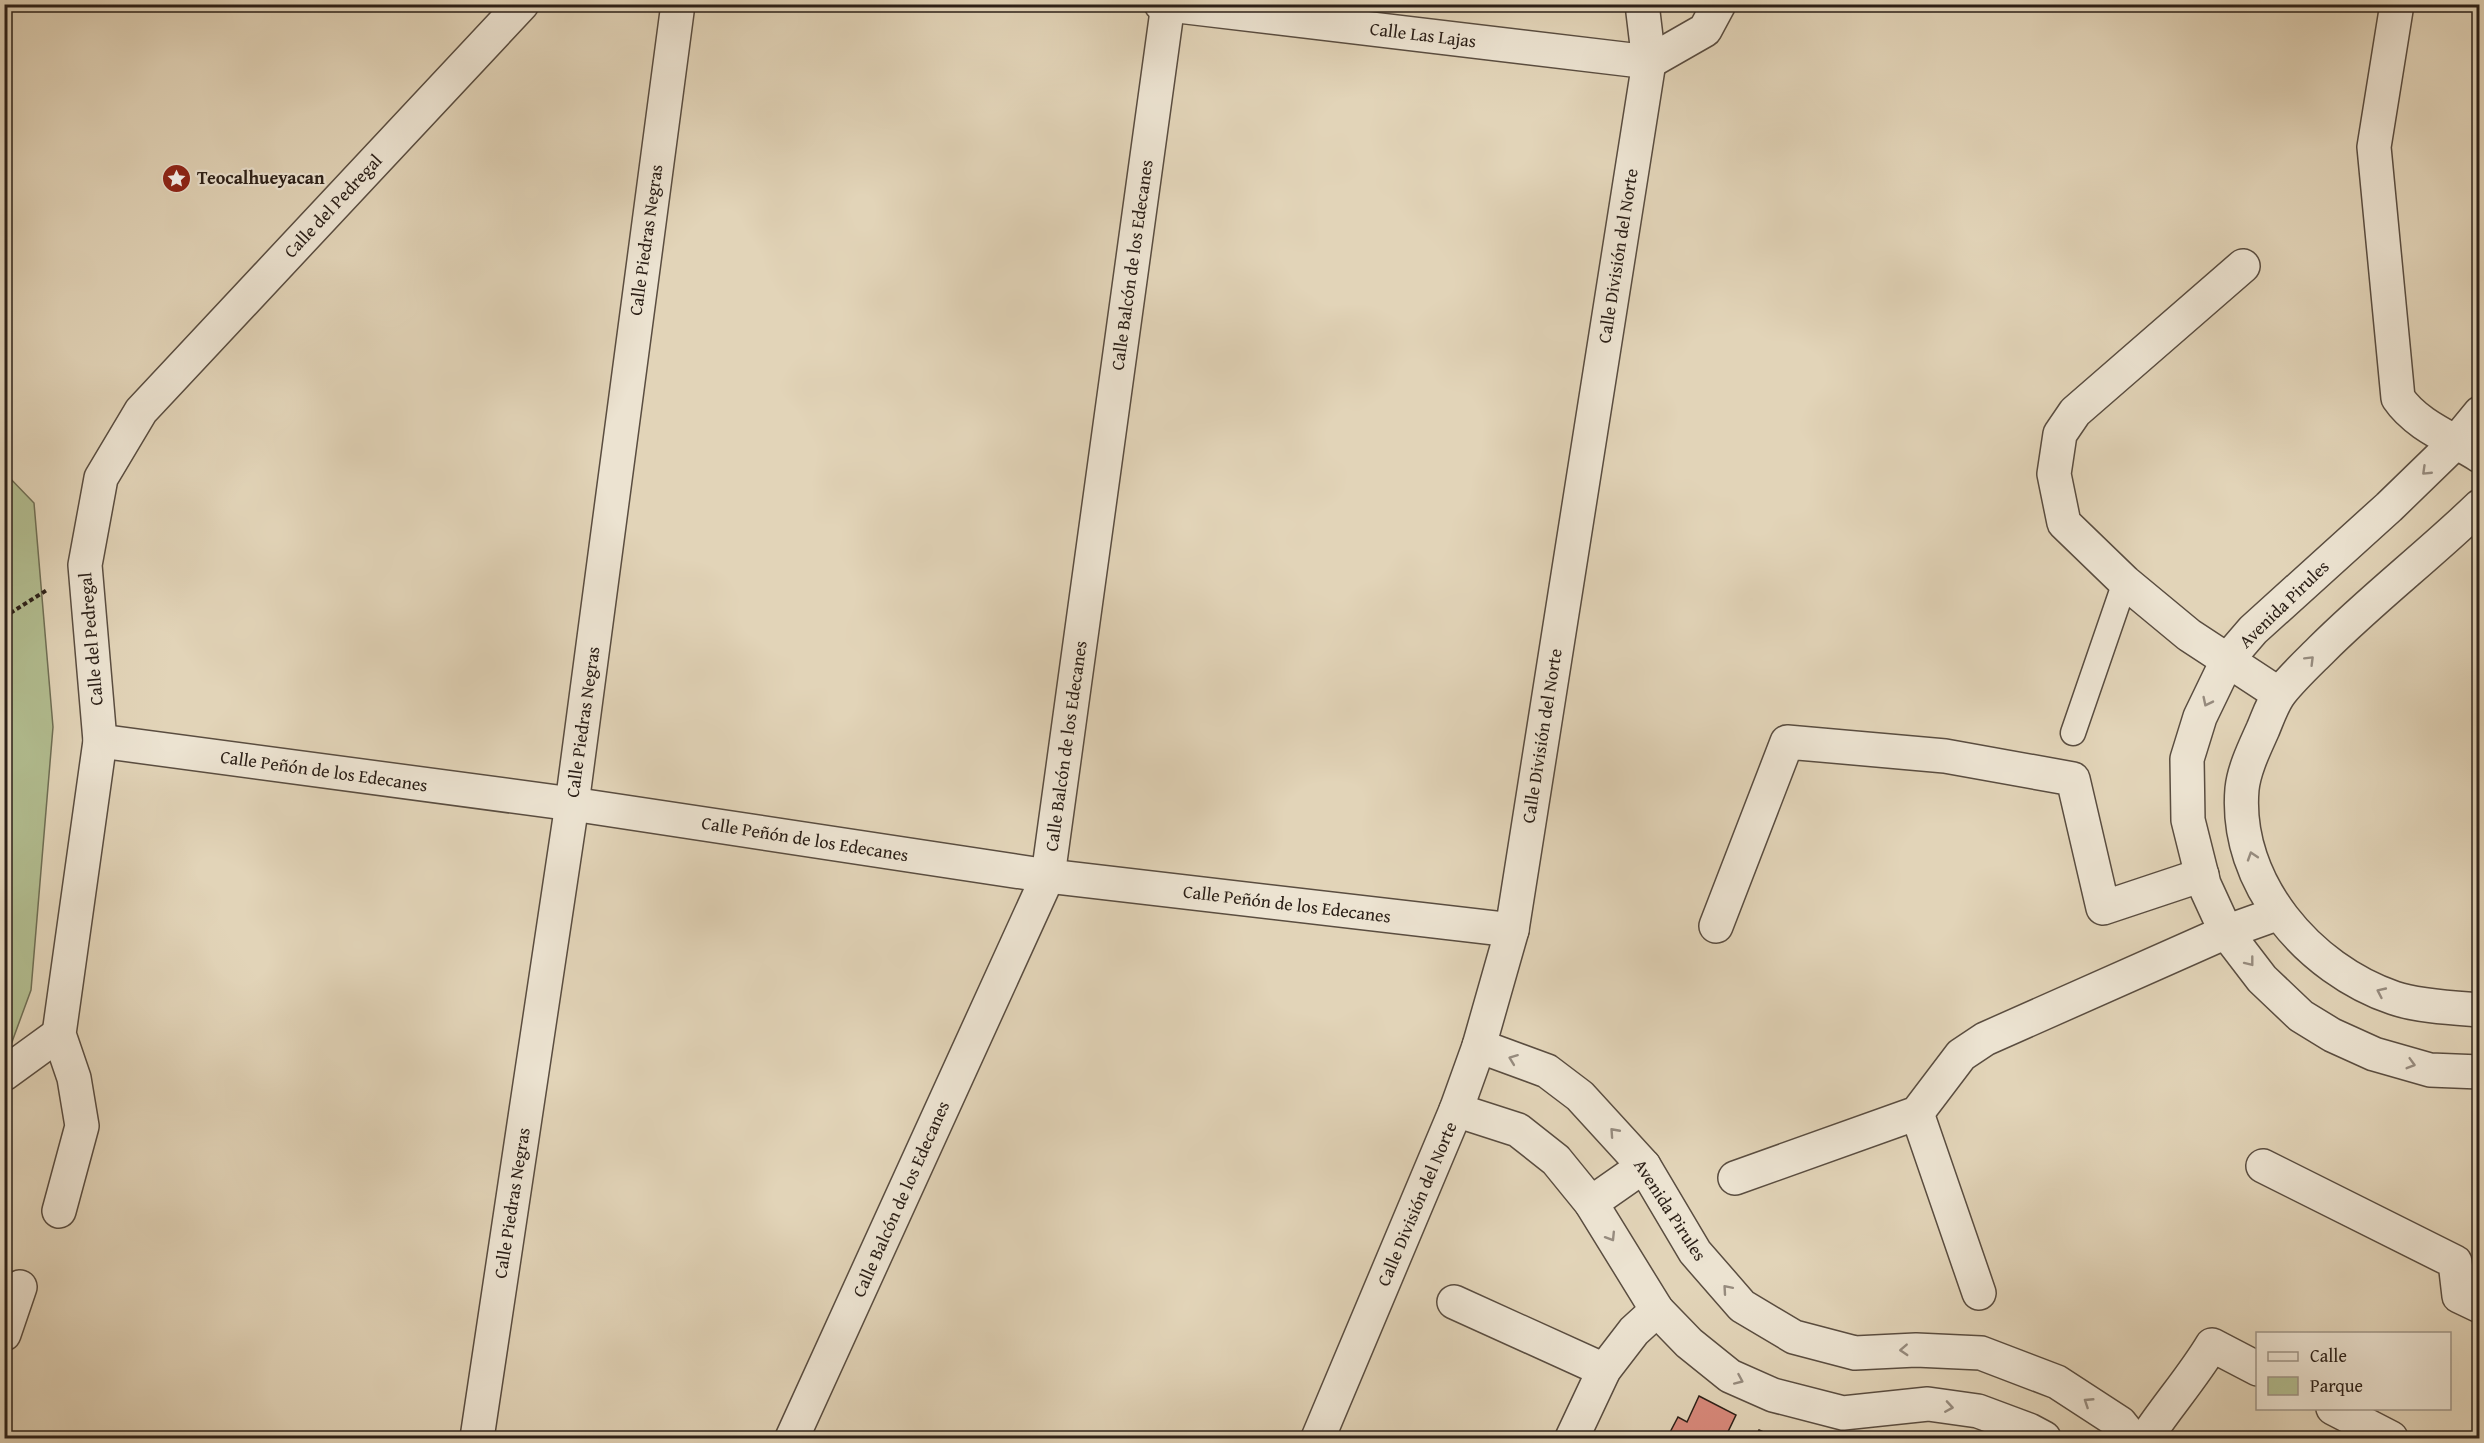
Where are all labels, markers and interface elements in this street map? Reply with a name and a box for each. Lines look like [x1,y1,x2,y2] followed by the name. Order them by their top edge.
[1368,15,1478,54] street label: Calle Las Lajas
[277,148,388,264] street label: Calle del Pedregal
[1103,158,1160,372] street label: Calle Balcón de los Edecanes
[160,162,192,194] place icon: Teocalhueyacan
[622,163,669,317] street label: Calle Piedras Negras
[197,164,325,191] place label: Teocalhueyacan
[1590,167,1645,345] street label: Calle División del Norte
[2422,464,2433,475] one-way arrow
[2232,553,2335,654] street label: Avenida Pirules
[71,571,110,707] street label: Calle del Pedregal
[1037,639,1094,853] street label: Calle Balcón de los Edecanes
[559,645,606,799] street label: Calle Piedras Negras
[1514,647,1569,825] street label: Calle División del Norte
[2303,657,2314,668] one-way arrow
[2203,695,2214,706] one-way arrow
[219,743,429,798] street label: Calle Peñón de los Edecanes
[700,809,910,868] street label: Calle Peñón de los Edecanes
[2246,851,2259,862] one-way arrow
[1182,877,1392,930] street label: Calle Peñón de los Edecanes
[2242,956,2253,967] one-way arrow
[2377,988,2388,1000] one-way arrow
[1508,1053,1519,1066] one-way arrow
[2406,1057,2416,1070] one-way arrow
[845,1096,956,1301] street label: Calle Balcón de los Edecanes
[1370,1117,1463,1290] street label: Calle División del Norte
[486,1125,537,1280] street label: Calle Piedras Negras
[1610,1128,1621,1138] one-way arrow
[1627,1153,1714,1266] street label: Avenida Pirules
[1603,1231,1615,1241] one-way arrow
[1723,1285,1734,1296] one-way arrow
[2256,1332,2451,1410] legend
[2310,1342,2347,1369] text: Calle
[1900,1344,1909,1357] one-way arrow
[2310,1372,2363,1399] text: Parque
[1732,1373,1743,1385] one-way arrow
[2083,1398,2094,1409] one-way arrow
[1944,1400,1953,1412] one-way arrow

